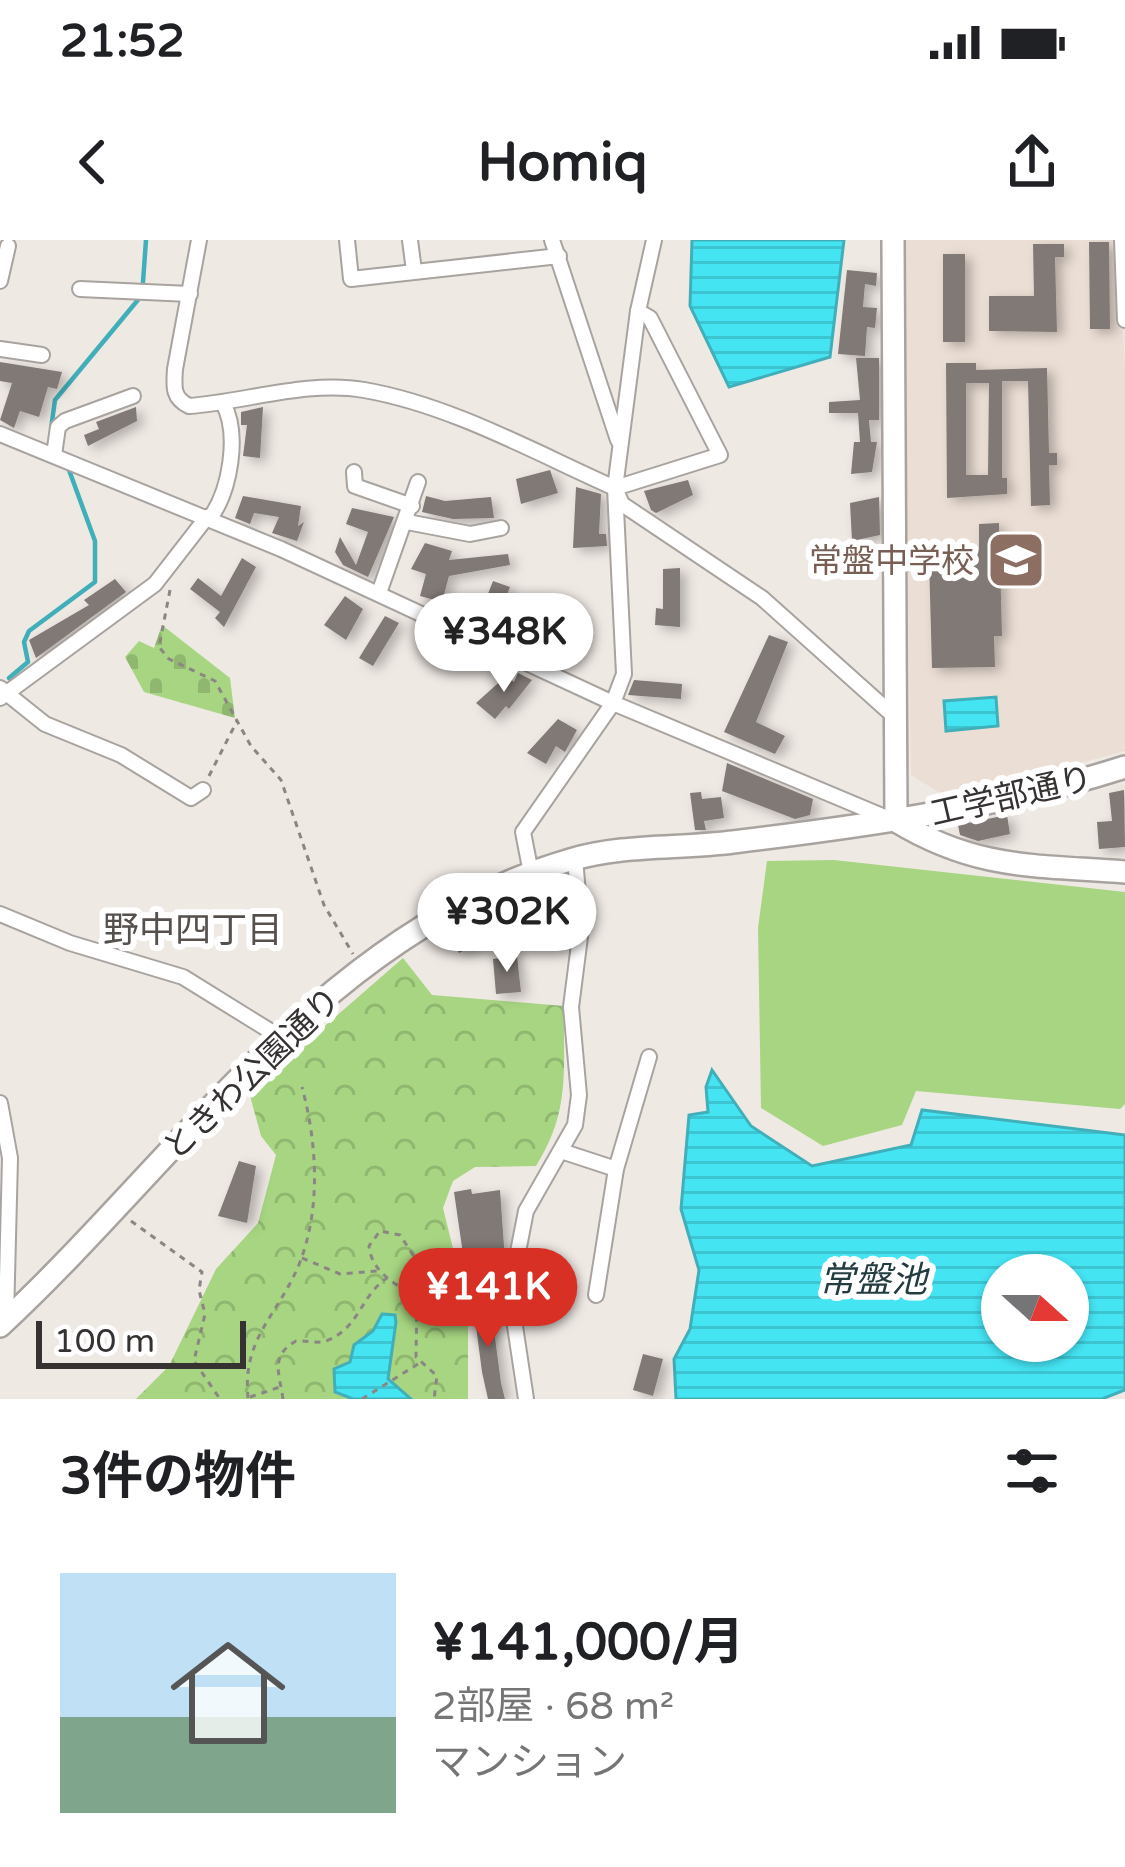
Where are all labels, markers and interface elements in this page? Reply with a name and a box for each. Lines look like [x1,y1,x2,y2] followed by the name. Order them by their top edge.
[60,15,185,69] text: 21:52
[60,129,126,195] icon: back
[999,129,1065,195] icon: share
[478,130,647,195] text: Homiq
[985,529,1047,591] school or university icon: 常盤中学校
[809,542,974,581] place label: 常盤中学校
[420,593,588,695] pin: ¥348K
[441,608,567,655] text: ¥348K
[927,759,1096,834] street label: 工学部通り
[423,873,591,975] pin: ¥302K
[444,888,570,935] text: ¥302K
[103,909,283,952] district label: 野中四丁目
[155,980,349,1168] street label: ときわ公園通り
[404,1248,572,1350] pin: ¥141K
[981,1254,1089,1362] north arrow
[981,1254,1089,1362] map controls
[819,1259,930,1302] water label: 常盤池
[425,1263,551,1310] text: ¥141K
[36,1315,246,1368] scale bar
[54,1322,155,1361] text: 100 m
[999,1438,1065,1504] icon: filters
[60,1446,296,1508] text: 3件の物件
[432,1612,745,1674] text: ¥141,000/月
[156,1621,300,1765] icon: home
[432,1683,674,1730] text: 2部屋 · 68 m²
[432,1739,627,1786] text: マンション

